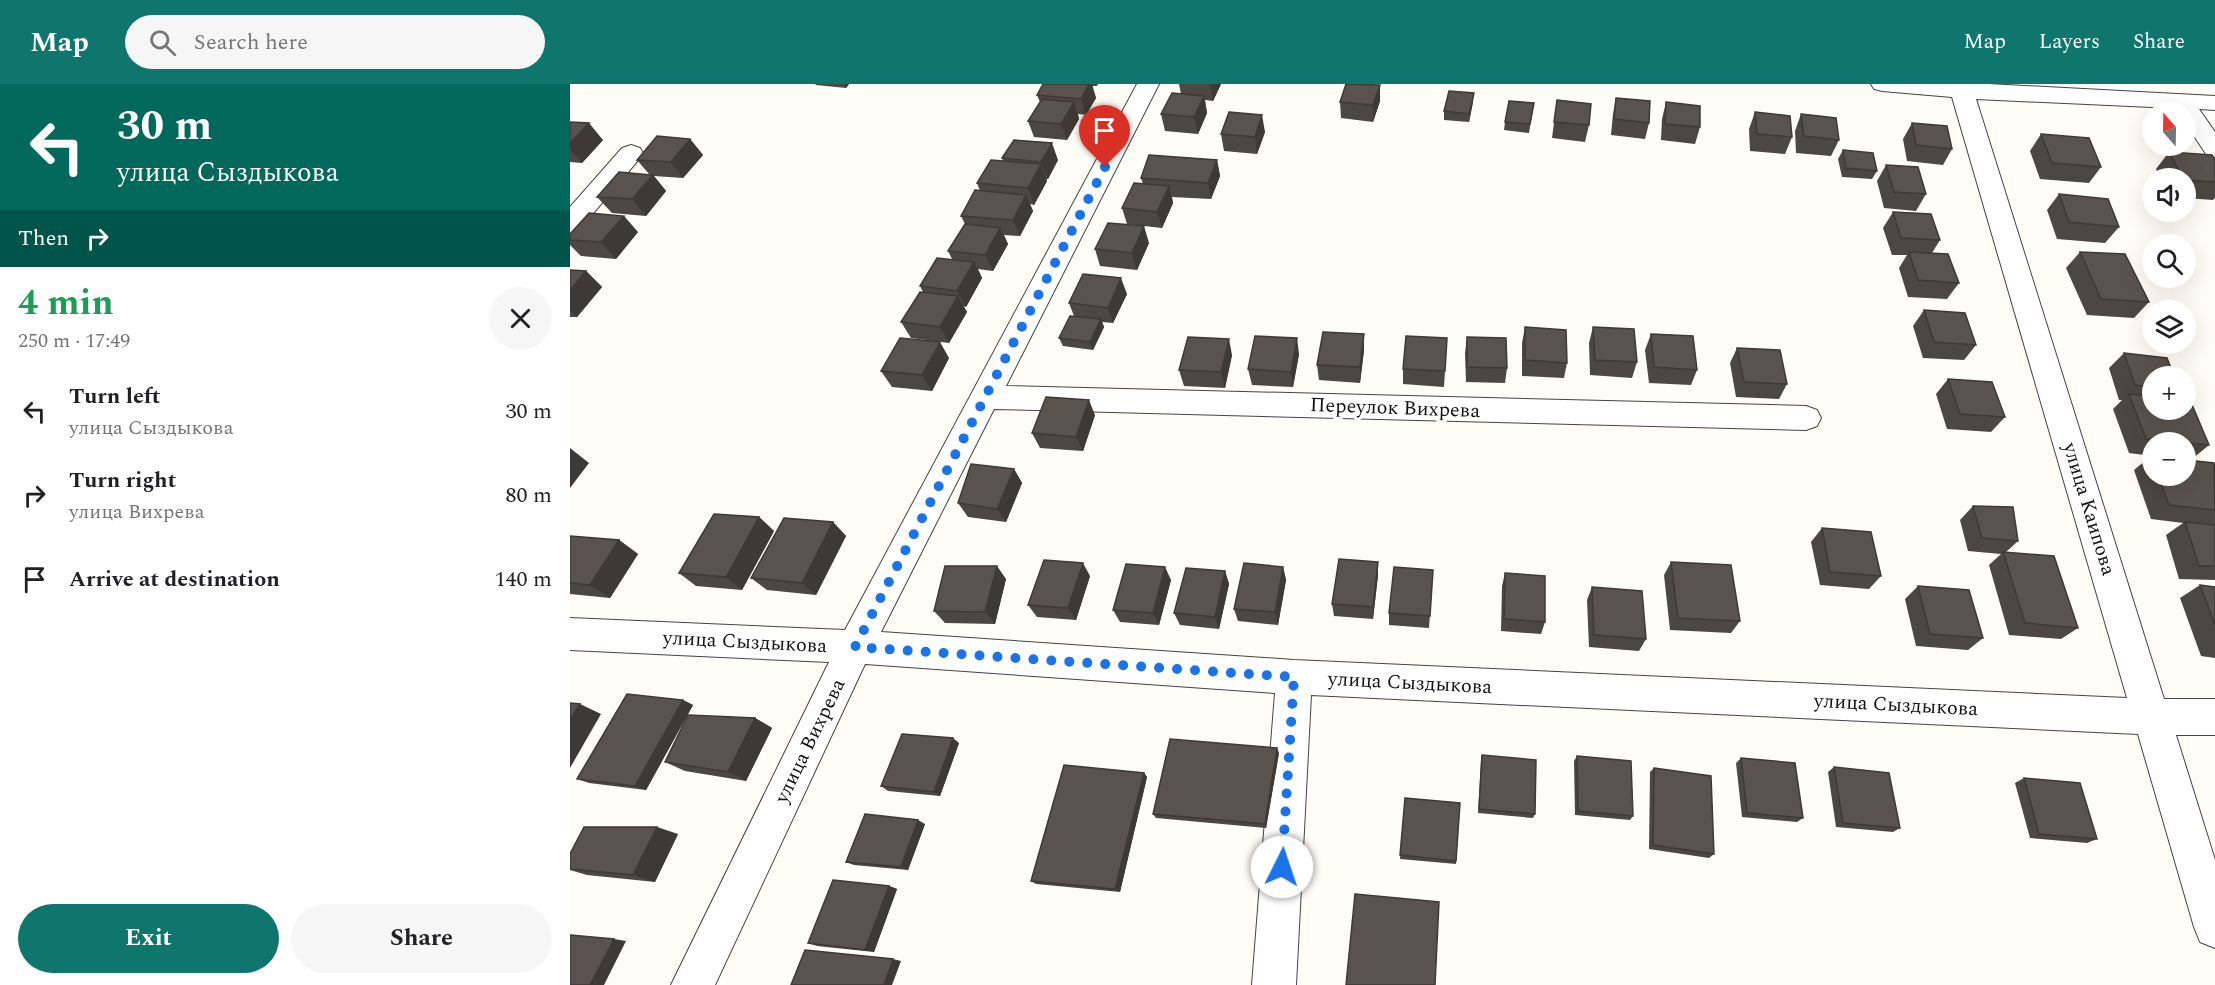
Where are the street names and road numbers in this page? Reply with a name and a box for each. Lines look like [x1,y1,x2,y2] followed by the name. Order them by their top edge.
[1309,390,1481,426] street label: Переулок Вихрева
[2054,438,2124,579] street label: улица Каипова
[661,623,828,661] street label: улица Сыздыкова
[1326,664,1493,702] street label: улица Сыздыкова
[766,673,853,809] street label: улица Вихрева
[1812,686,1979,724] street label: улица Сыздыкова

